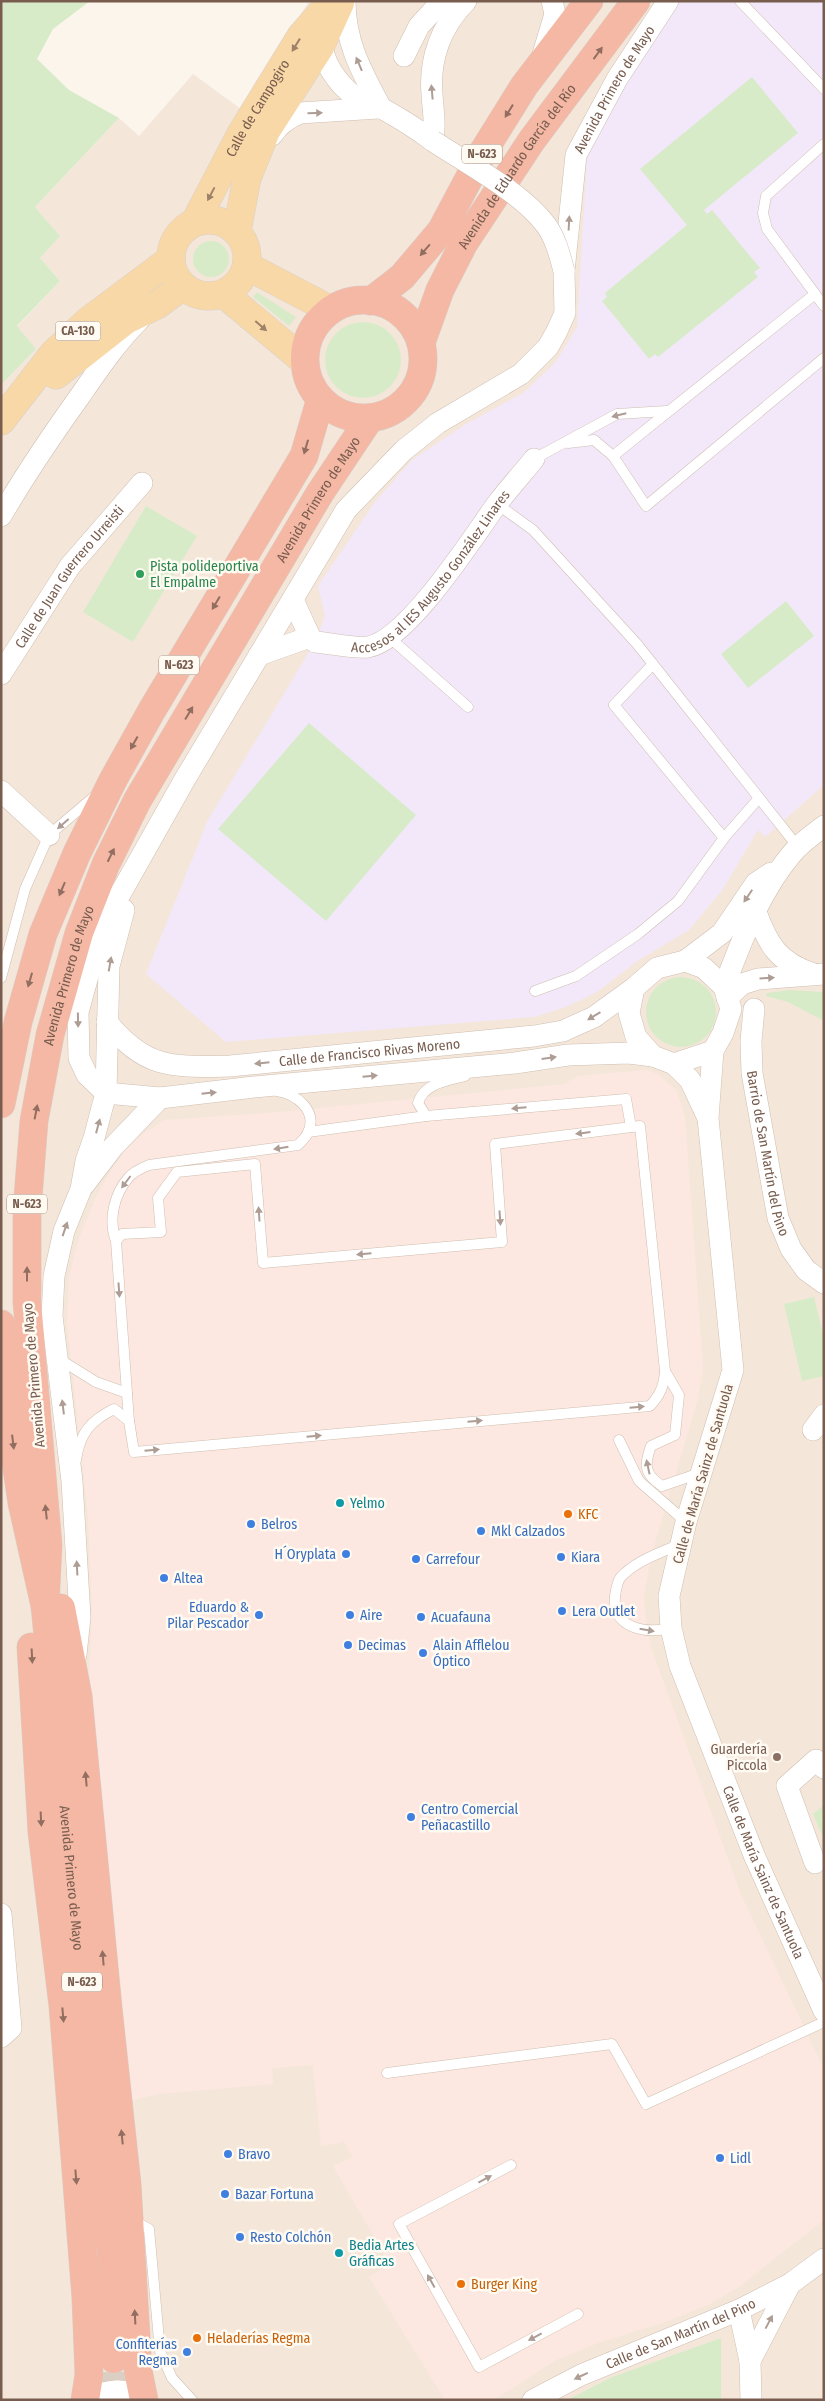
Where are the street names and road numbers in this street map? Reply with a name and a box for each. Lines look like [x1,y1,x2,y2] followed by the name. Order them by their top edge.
[570,22,658,156] street label: Avenida Primero de Mayo
[222,56,293,160] street label: Calle de Campogiro
[454,81,579,252] street label: Avenida de Eduardo García del Río
[462,144,502,164] road number: N-623
[56,322,100,341] road number: CA-130
[272,433,364,565] street label: Avenida Primero de Mayo
[350,486,513,656] street label: Accesos al IES Augusto González Linares
[11,502,127,651] street label: Calle de Juan Guerrero Urreisti
[159,656,199,674] road number: N-623
[40,903,97,1047] street label: Avenida Primero de Mayo
[278,1035,461,1070] street label: Calle de Francisco Rivas Moreno
[743,1069,793,1239] street label: Barrio de San Martín del Pino
[7,1194,47,1214] road number: N-623
[19,1302,49,1448] street label: Avenida Primero de Mayo
[669,1382,737,1566] street label: Calle de María Sainz de Santuola
[719,1783,808,1962] street label: Calle de María Sainz de Santuola
[56,1805,87,1951] street label: Avenida Primero de Mayo
[62,1972,102,1991] road number: N-623
[603,2294,759,2372] street label: Calle de San Martín del Pino

